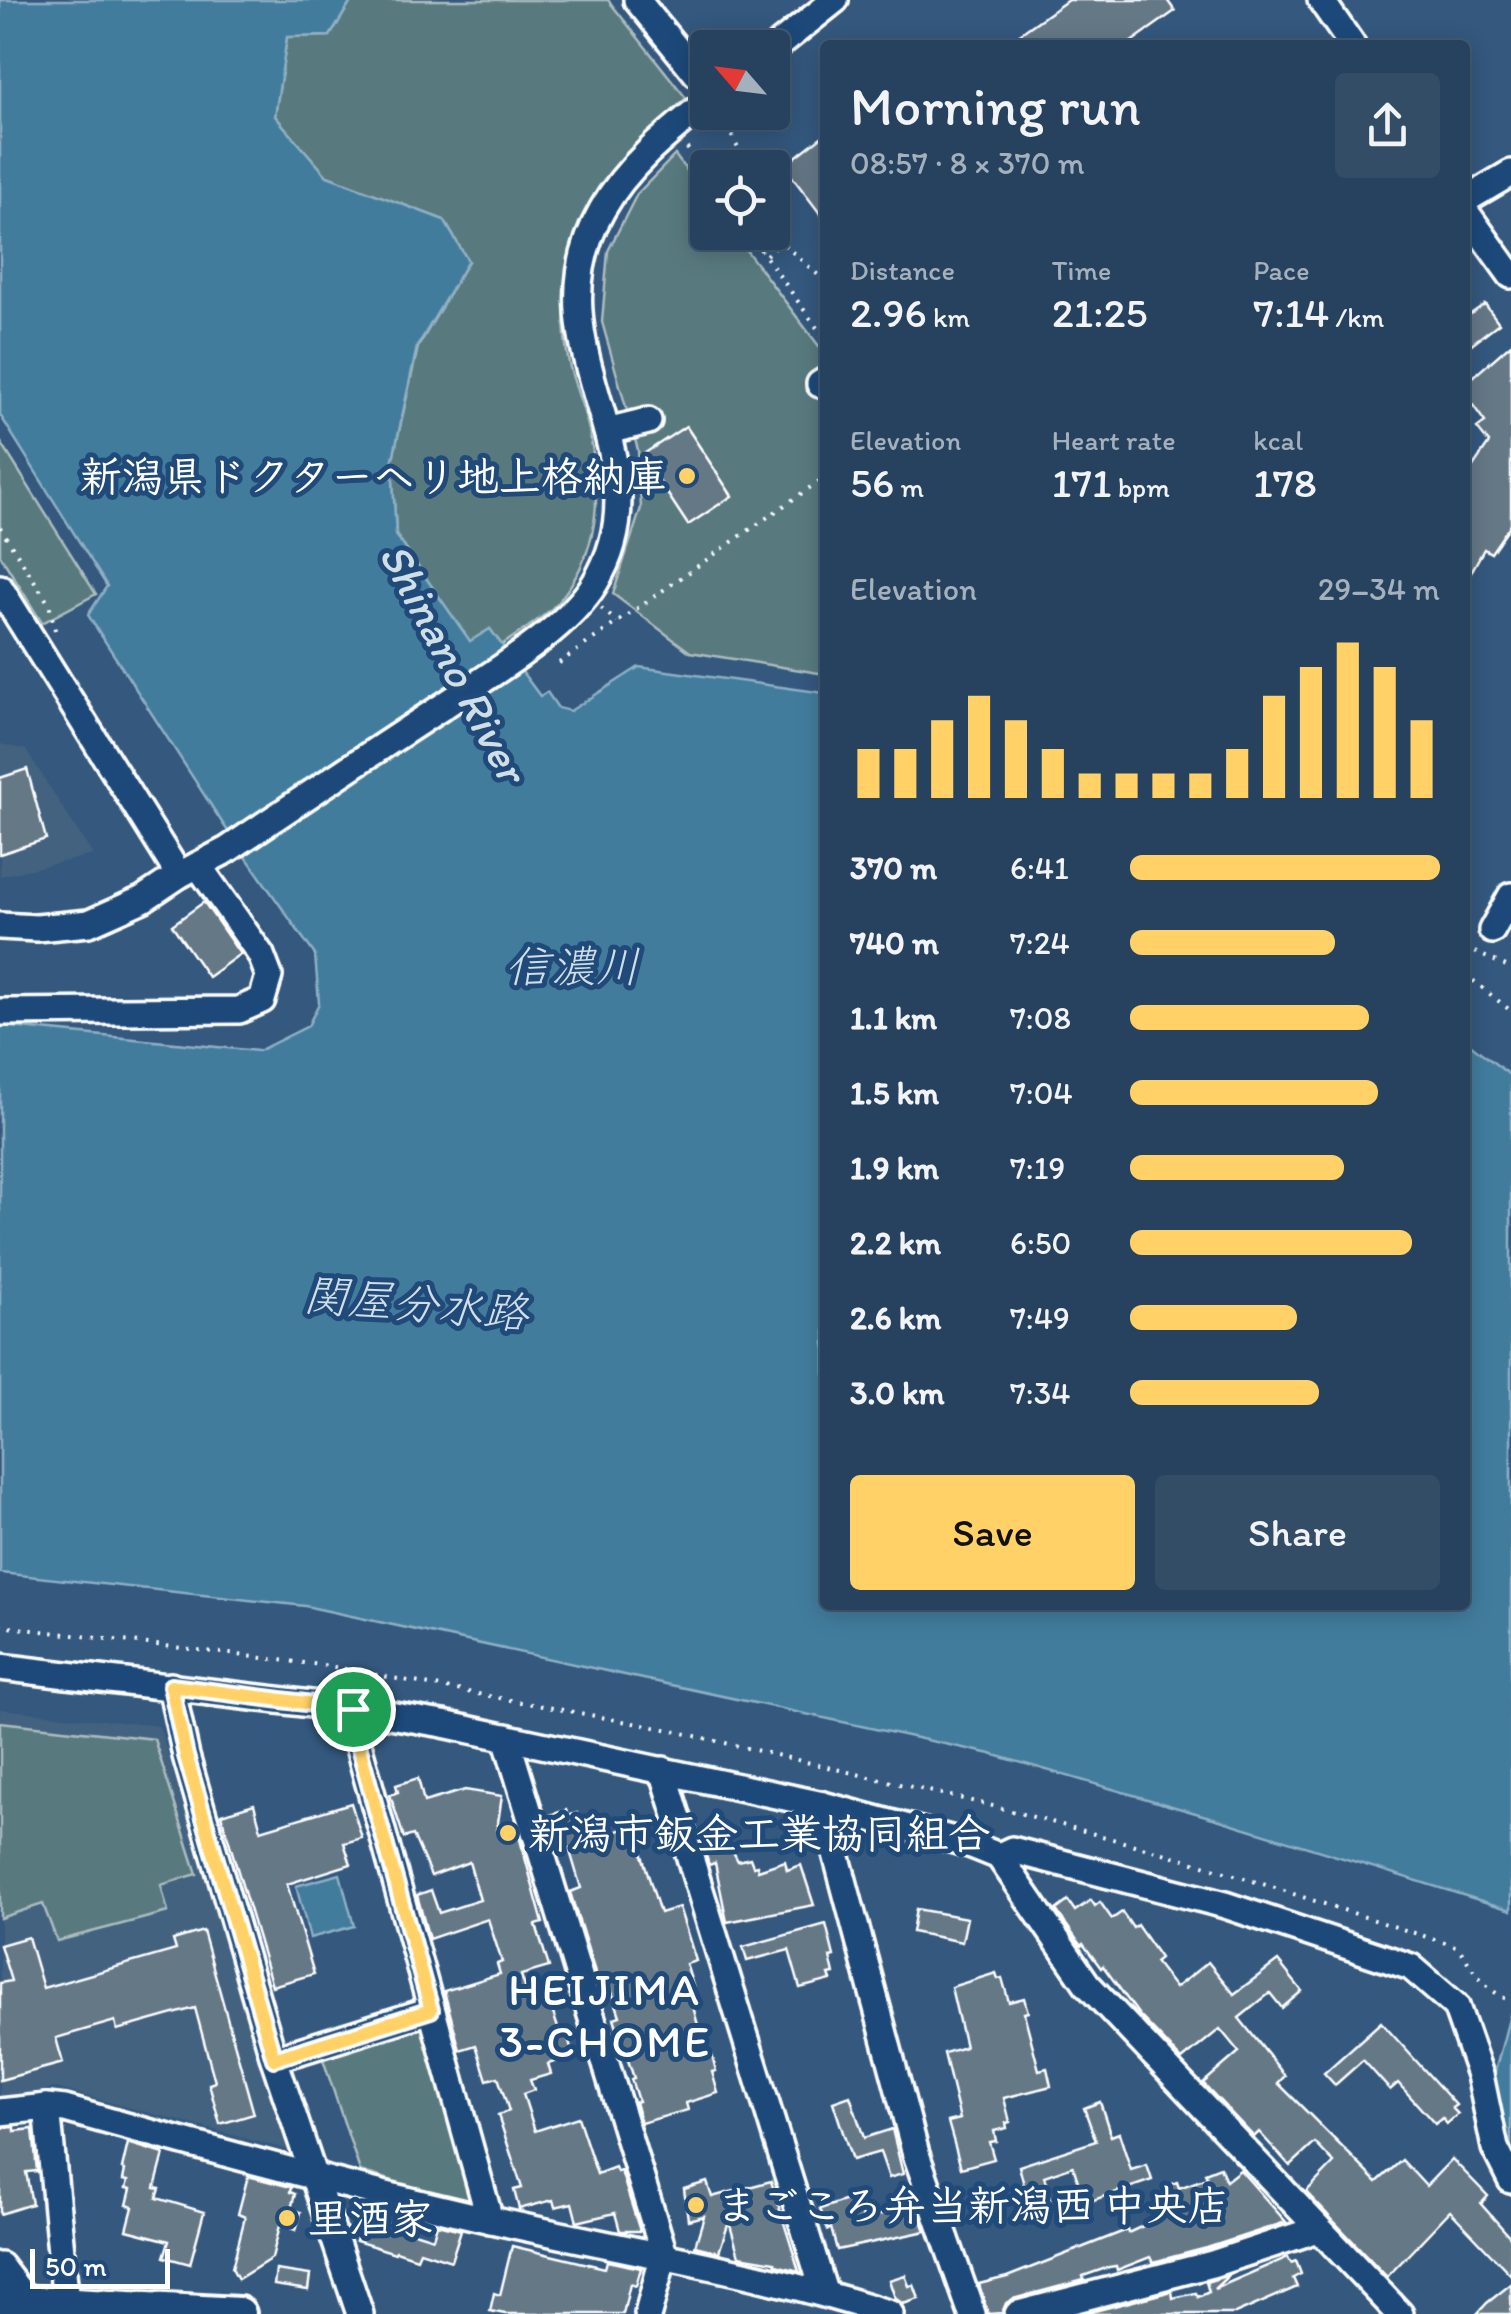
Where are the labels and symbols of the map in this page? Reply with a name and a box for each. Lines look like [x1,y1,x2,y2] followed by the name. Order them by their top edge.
[690,30,790,130] north arrow
[80,451,667,502] place label: 新潟県ドクターヘリ地上格納庫
[676,465,698,487] marker: 新潟県ドクターヘリ地上格納庫
[368,533,542,795] water label: Shinano River
[505,939,641,993] water label: 信濃川
[302,1266,533,1340] water label: 関屋分水路
[311,1667,396,1752] pin
[528,1808,990,1859] place label: 新潟市鈑金工業協同組合
[497,1822,519,1844] marker: 新潟市鈑金工業協同組合
[499,1962,711,2068] district label: HEIJIMA 3-CHOME
[716,2180,1229,2231] place label: まごころ弁当新潟西 中央店
[307,2193,433,2244] place label: 里酒家
[685,2194,707,2216] marker: まごころ弁当新潟西 中央店
[276,2207,298,2229] marker: 里酒家
[30,2244,170,2288] scale bar

